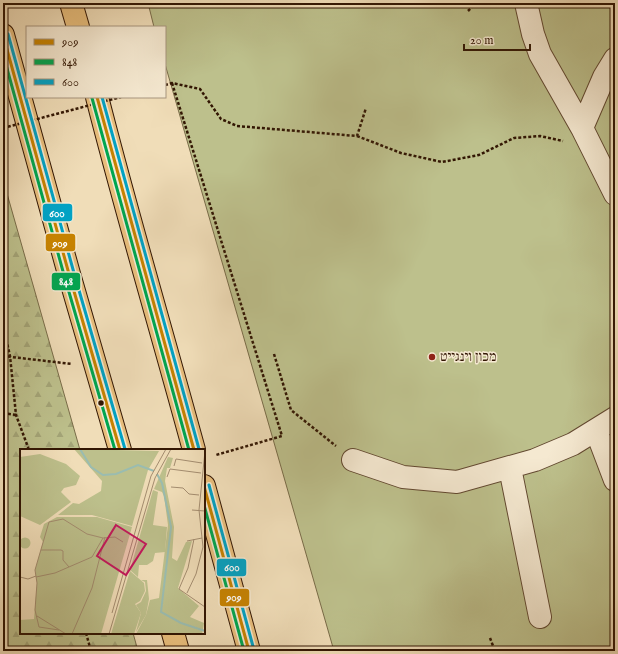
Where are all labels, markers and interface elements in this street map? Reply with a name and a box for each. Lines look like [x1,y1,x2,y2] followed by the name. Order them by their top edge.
[26,26,166,98] legend
[464,26,530,52] scale bar
[470,33,493,48] text: 20 m
[61,35,78,50] text: 909
[62,55,78,70] text: 848
[62,75,79,90] text: 600
[42,203,73,222] line badge: 600
[49,207,65,221] text: 600
[45,233,76,252] line badge: 909
[51,237,68,251] text: 909
[51,272,81,291] line badge: 848
[59,275,73,289] text: 848
[440,348,497,366] place label: מכון וינגייט
[427,352,437,362] marker: מכון וינגייט
[96,398,106,408] unlabelled marker
[20,449,205,634] inset map
[216,558,247,577] line badge: 600
[224,561,240,575] text: 600
[219,588,250,607] line badge: 909
[225,591,242,605] text: 909

